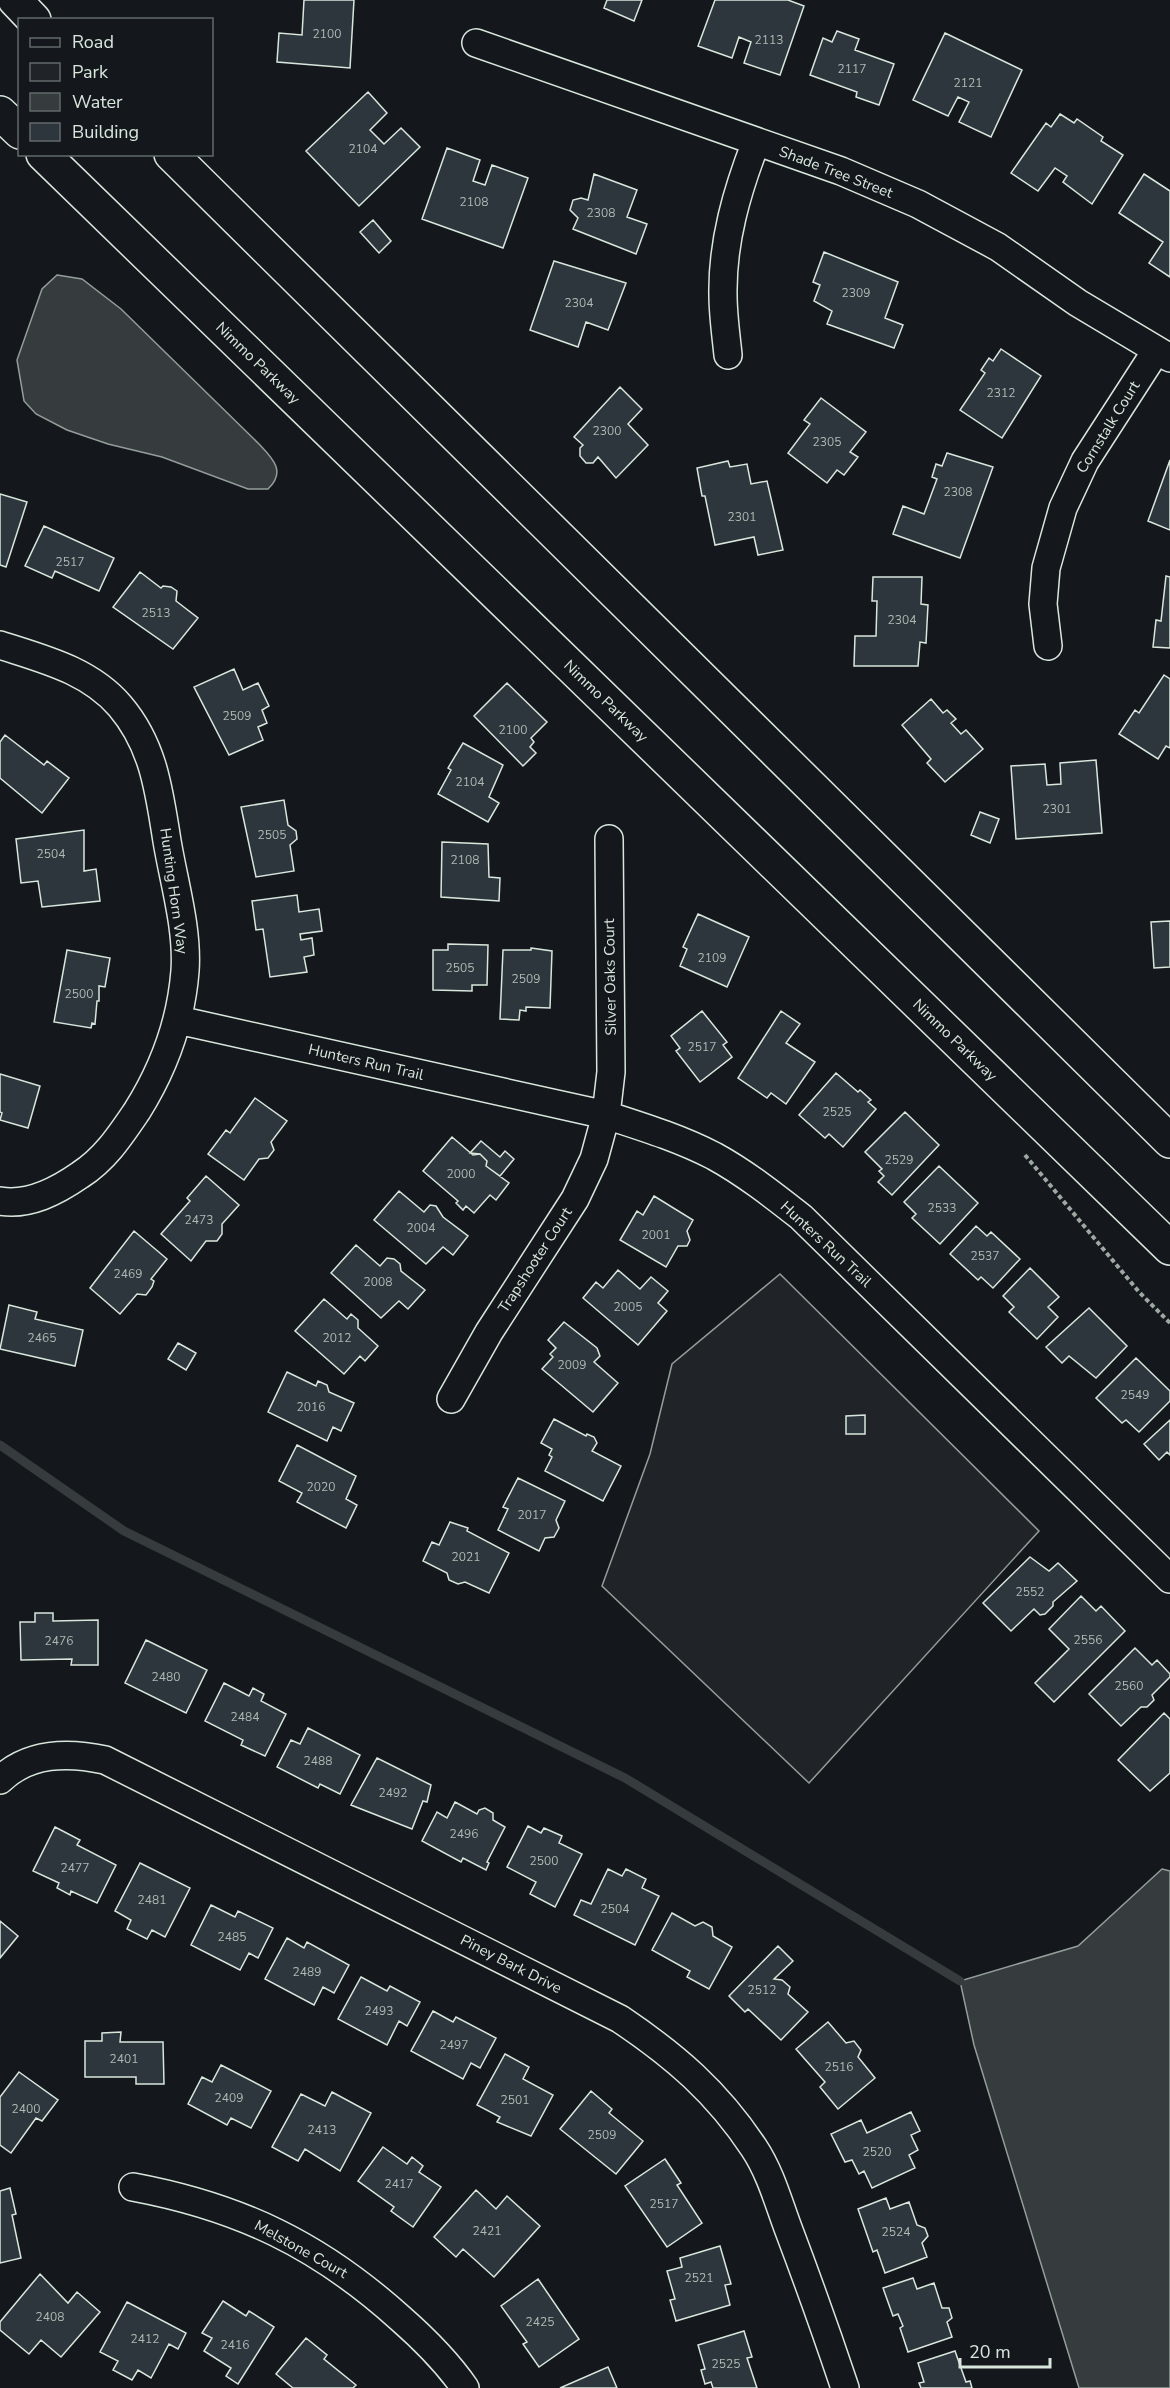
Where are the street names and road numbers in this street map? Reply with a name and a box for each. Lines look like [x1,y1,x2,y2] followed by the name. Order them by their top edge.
[776,141,896,203] street label: Shade Tree Street
[211,318,305,409] street label: Nimmo Parkway
[1072,376,1145,477] street label: Cornstalk Court
[559,656,653,747] street label: Nimmo Parkway
[155,827,193,956] street label: Hunting Horn Way
[599,918,621,1036] street label: Silver Oaks Court
[908,995,1002,1086] street label: Nimmo Parkway
[306,1039,426,1085] street label: Hunters Run Trail
[776,1197,876,1292] street label: Hunters Run Trail
[493,1203,577,1317] street label: Trapshooter Court
[457,1930,565,1998] street label: Piney Bark Drive
[251,2215,352,2283] street label: Melstone Court

